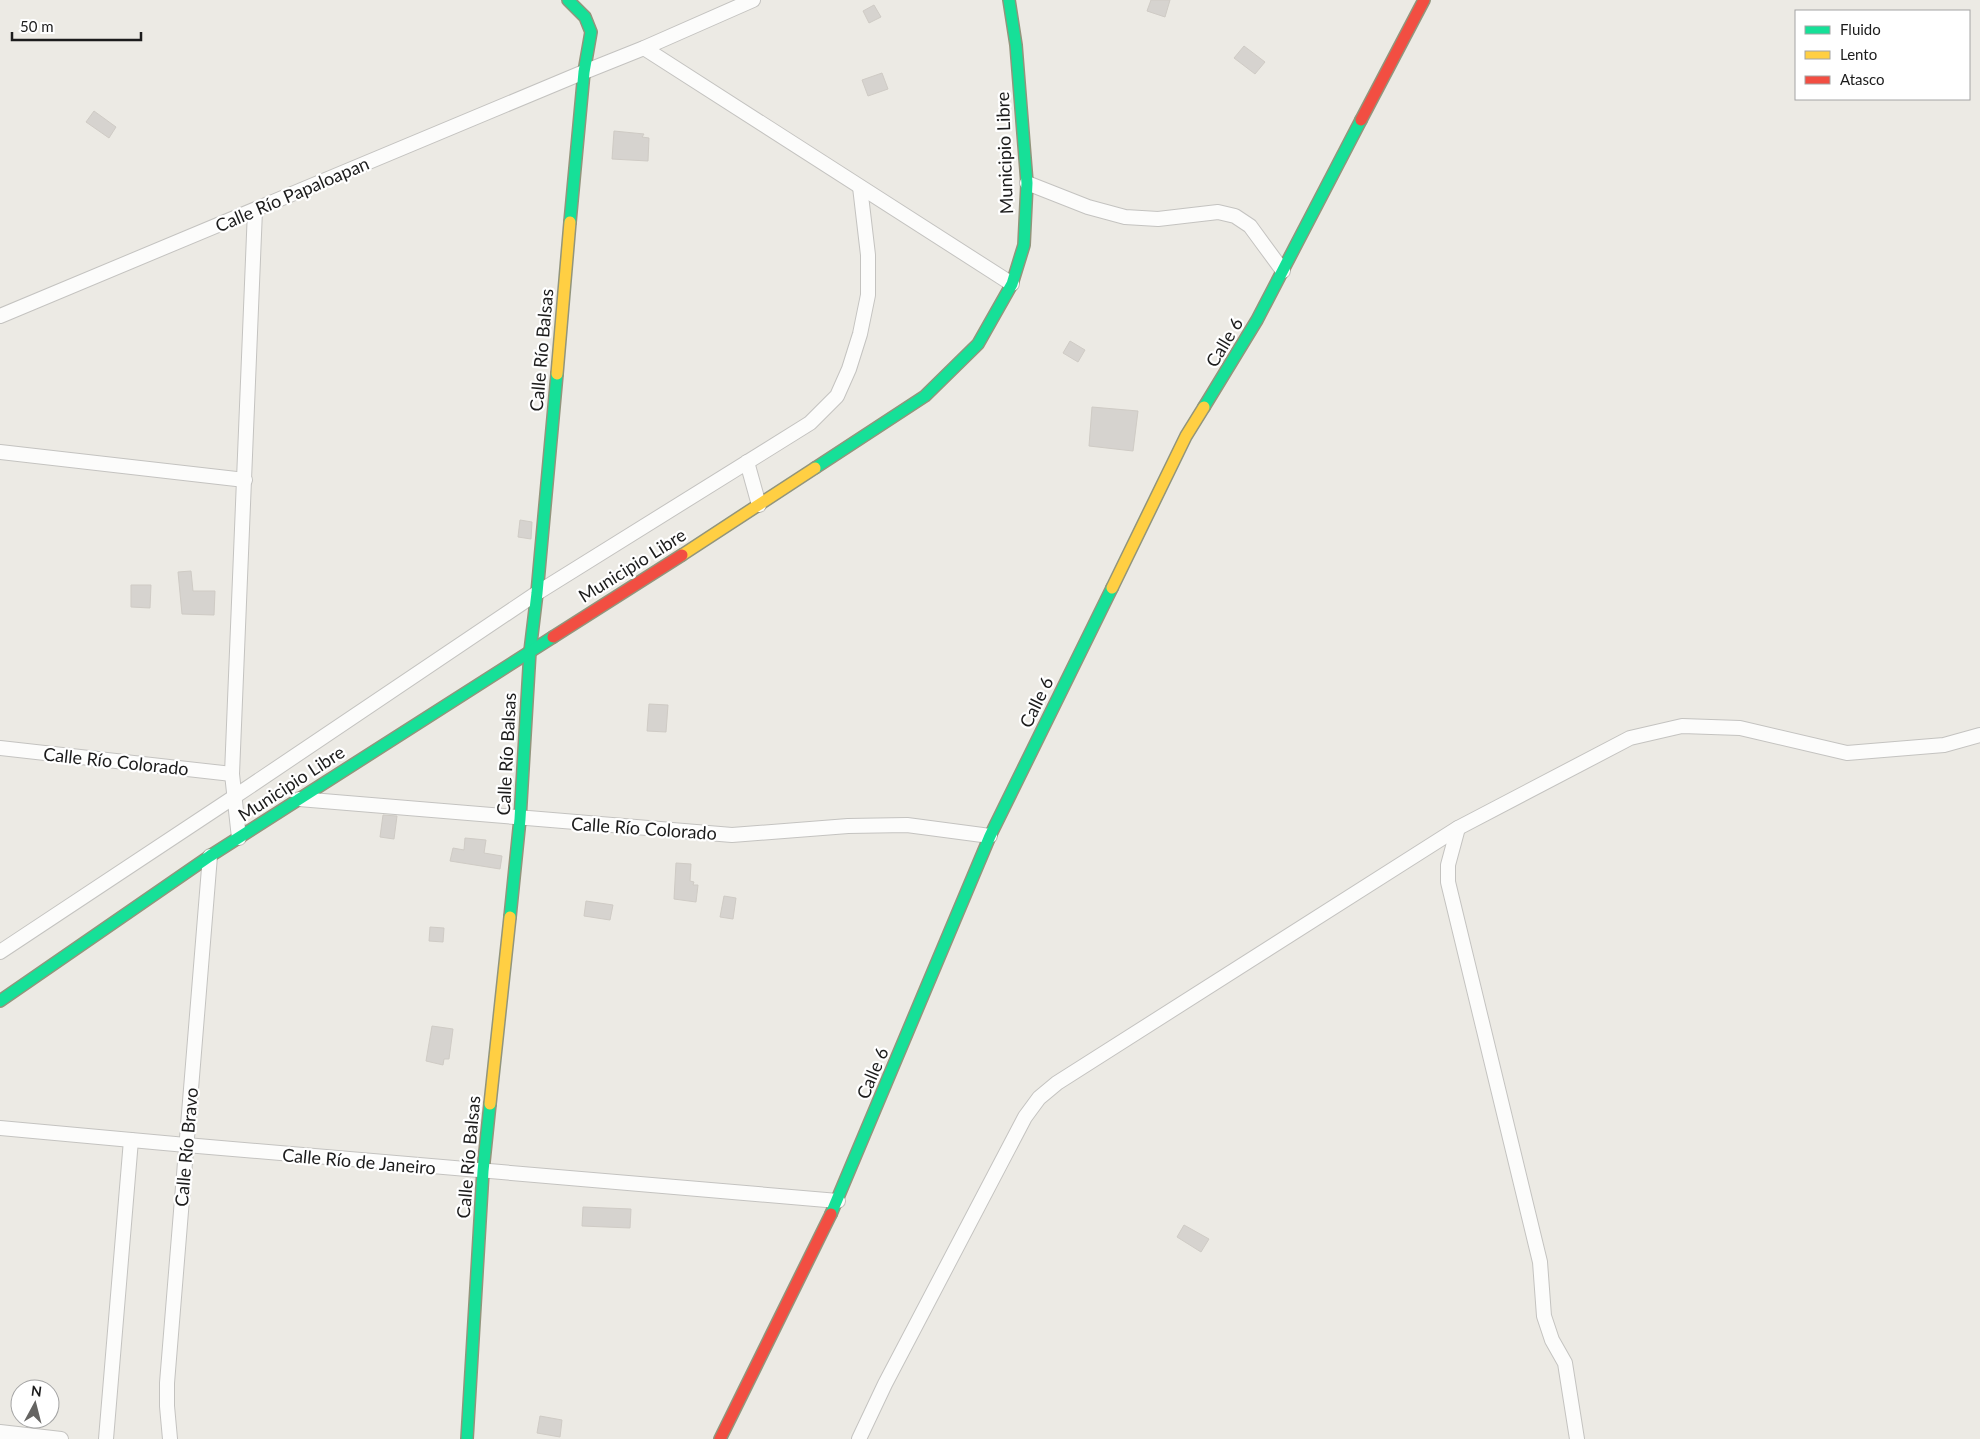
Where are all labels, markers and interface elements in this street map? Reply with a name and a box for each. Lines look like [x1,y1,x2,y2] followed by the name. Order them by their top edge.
[12,10,141,42] scale bar
[1795,10,1970,100] legend
[20,17,54,35] text: 50 m
[1840,20,1881,38] text: Fluido
[1840,45,1877,63] text: Lento
[1840,70,1885,88] text: Atasco
[991,91,1017,215] street label: Municipio Libre
[212,152,372,236] street label: Calle Río Papaloapan
[525,288,557,412] street label: Calle Río Balsas
[1201,313,1247,371] street label: Calle 6
[574,523,690,607] street label: Municipio Libre
[1014,673,1058,731] street label: Calle 6
[492,692,520,816] street label: Calle Río Balsas
[234,740,348,826] street label: Municipio Libre
[42,742,190,780] street label: Calle Río Colorado
[570,812,718,844] street label: Calle Río Colorado
[851,1044,893,1102] street label: Calle 6
[170,1086,202,1208] street label: Calle Río Bravo
[452,1095,484,1219] street label: Calle Río Balsas
[281,1143,437,1179] street label: Calle Río de Janeiro
[10,1379,60,1429] north arrow
[30,1382,43,1400] text: N

